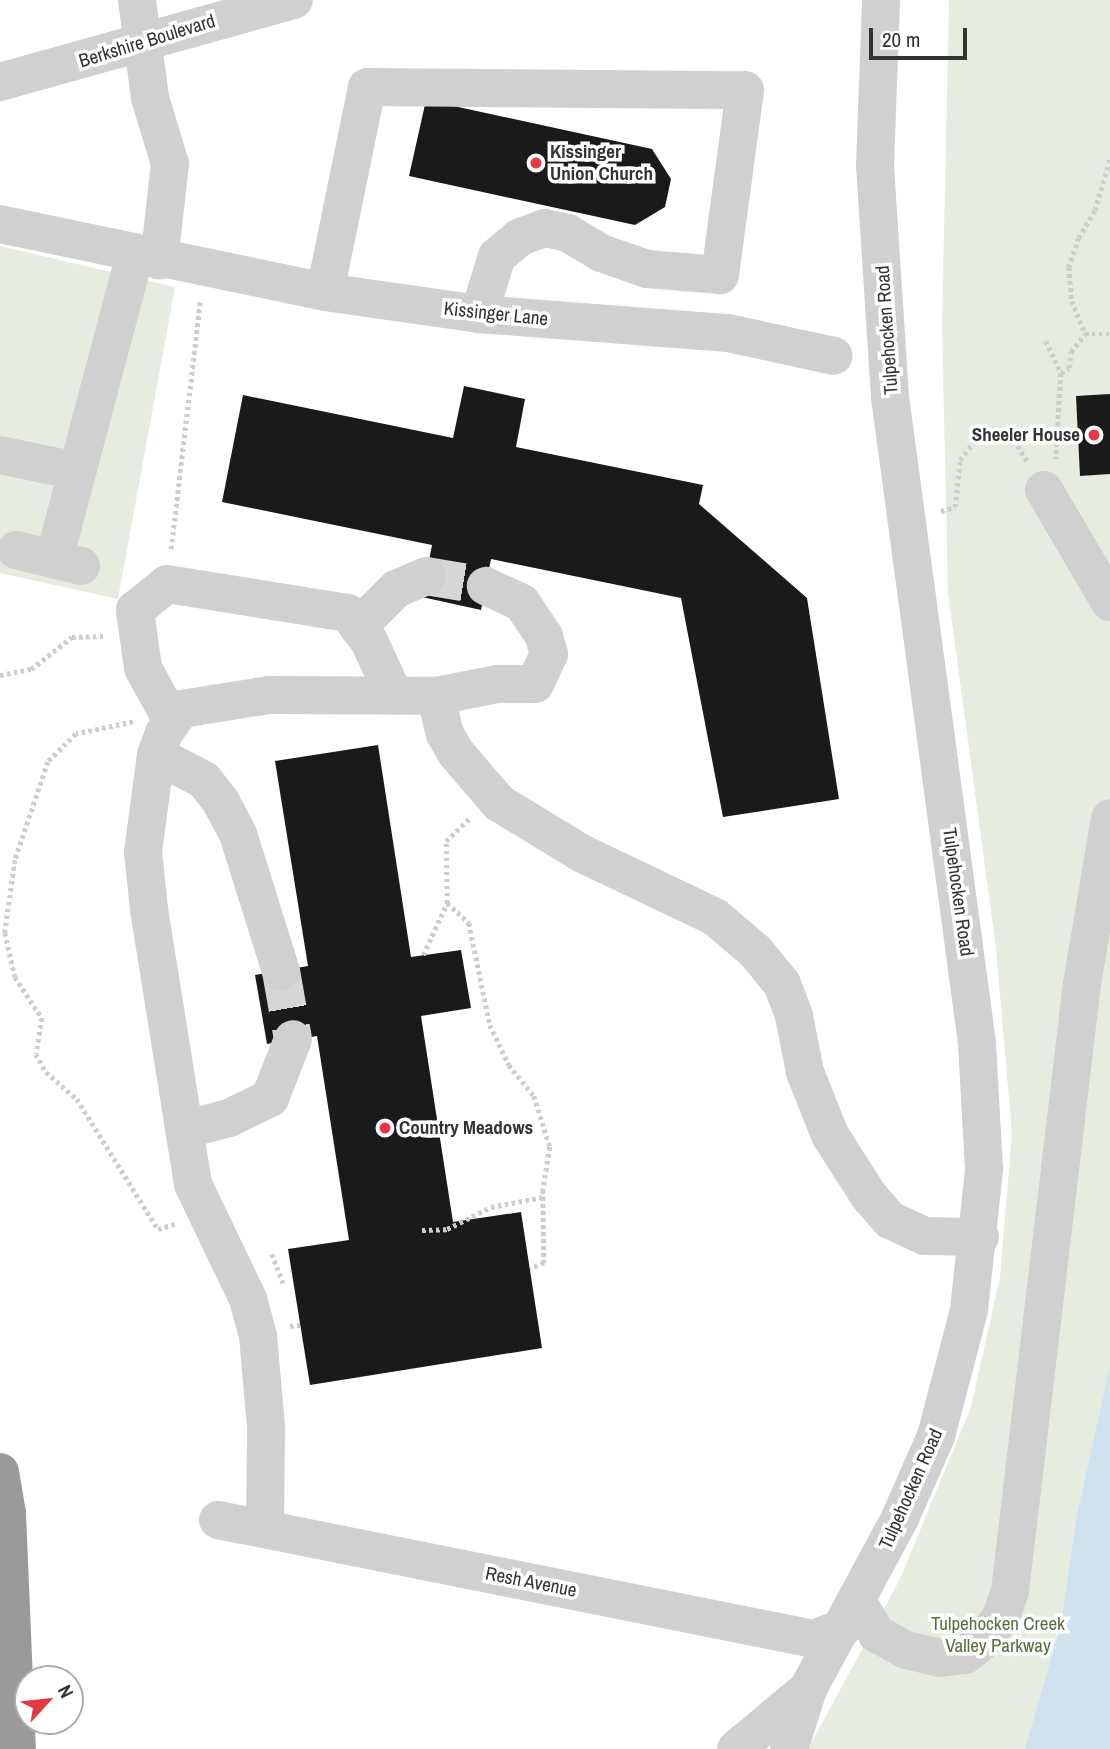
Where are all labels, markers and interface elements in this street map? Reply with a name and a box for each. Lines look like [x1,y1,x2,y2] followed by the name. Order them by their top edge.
[76,9,218,73] street label: Berkshire Boulevard
[872,14,970,58] scale bar
[882,25,920,54] text: 20 m
[550,141,653,185] place label: Kissinger Union Church
[528,155,544,171] marker: Kissinger Union Church
[871,265,903,395] street label: Tulpehocken Road
[443,297,549,331] street label: Kissinger Lane
[972,424,1080,446] place label: Sheeler House
[1086,427,1102,443] marker: Sheeler House
[938,826,978,958] street label: Tulpehocken Road
[399,1117,533,1139] place label: Country Meadows
[377,1120,393,1136] marker: Country Meadows
[874,1425,948,1553] street label: Tulpehocken Road
[483,1562,579,1602] street label: Resh Avenue
[931,1613,1065,1657] park label: Tulpehocken Creek Valley Parkway
[14,1665,84,1735] north arrow
[52,1680,80,1702] text: N

